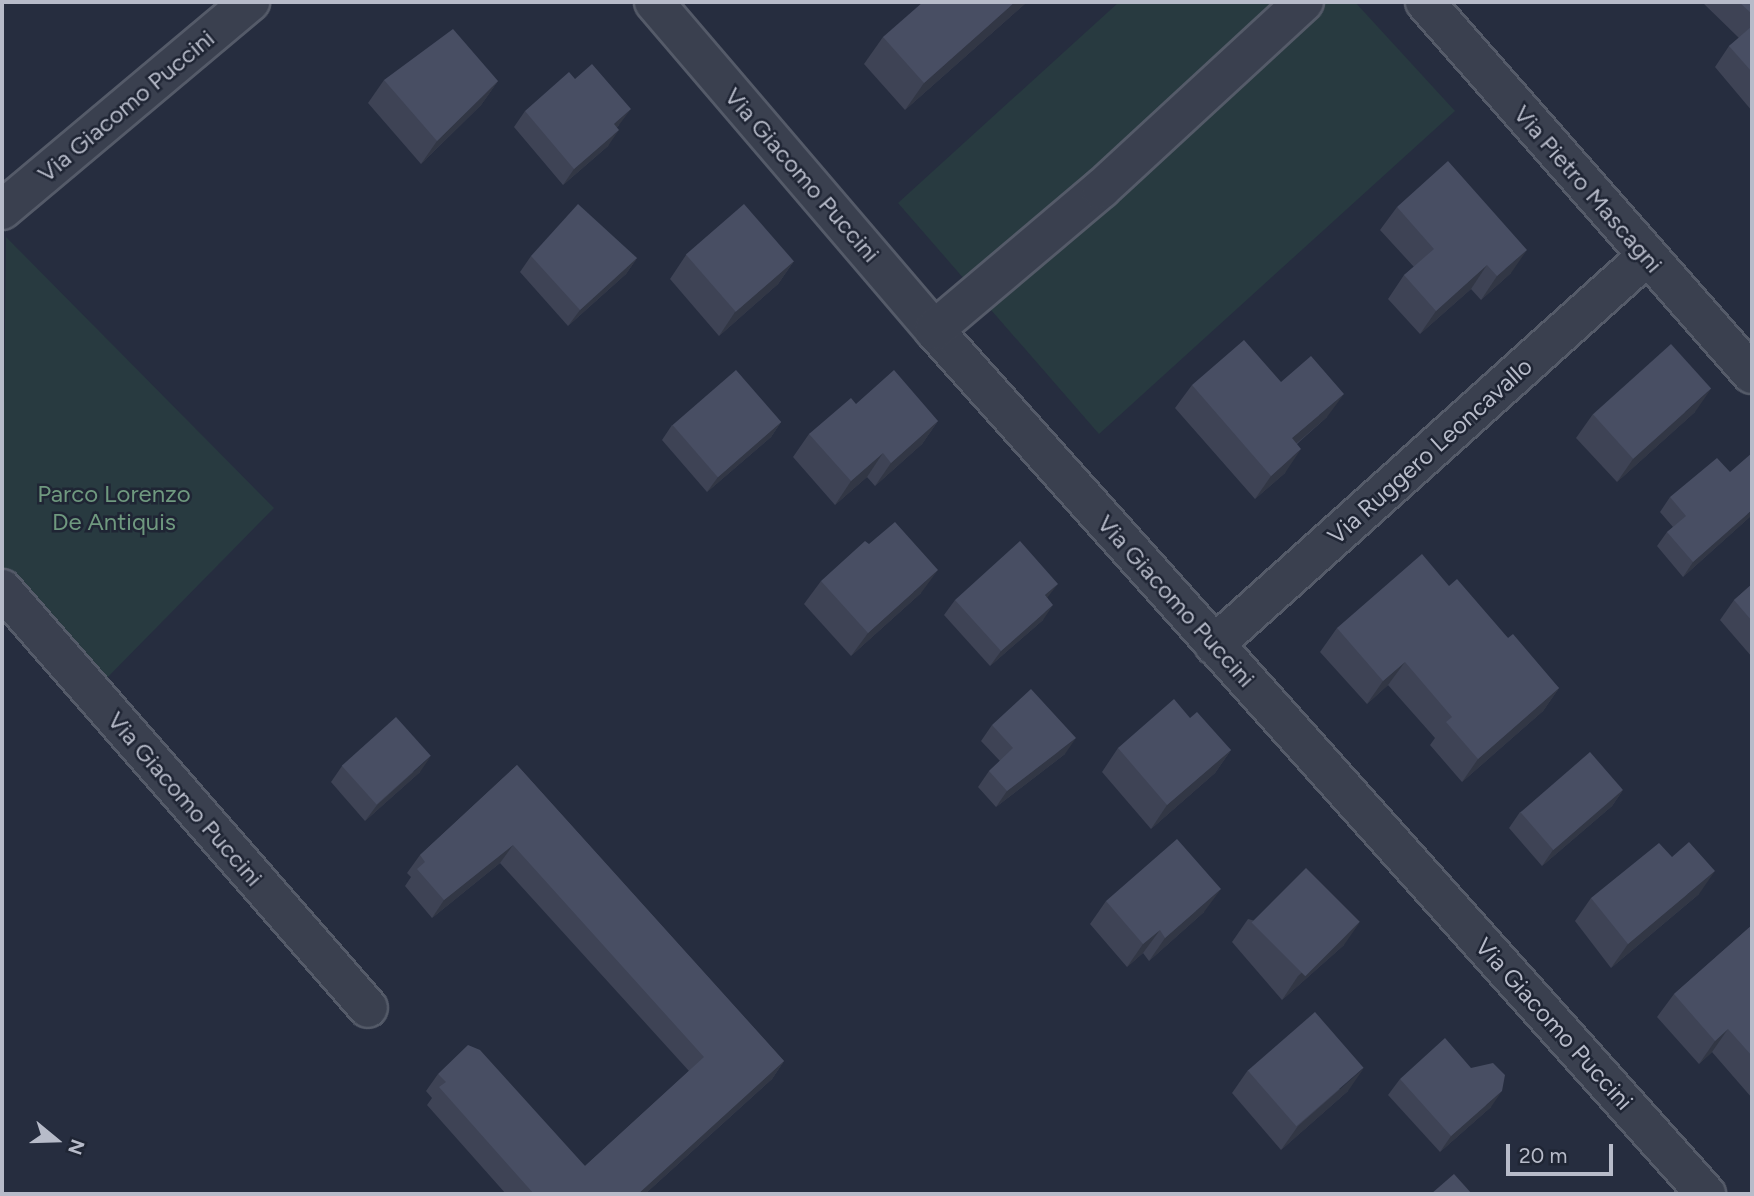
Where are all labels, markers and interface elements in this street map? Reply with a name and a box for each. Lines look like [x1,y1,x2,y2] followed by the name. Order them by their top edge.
[32,24,220,188] street label: Via Giacomo Puccini
[719,82,885,268] street label: Via Giacomo Puccini
[1508,100,1668,278] street label: Via Pietro Mascagni
[1322,352,1538,550] street label: Via Ruggero Leoncavallo
[37,480,191,536] park label: Parco Lorenzo De Antiquis
[1091,509,1261,693] street label: Via Giacomo Puccini
[102,706,268,892] street label: Via Giacomo Puccini
[1469,932,1639,1116] street label: Via Giacomo Puccini
[21,1105,91,1175] north arrow
[1509,1130,1616,1174] scale bar
[63,1136,90,1158] text: N
[1519,1143,1567,1168] text: 20 m

